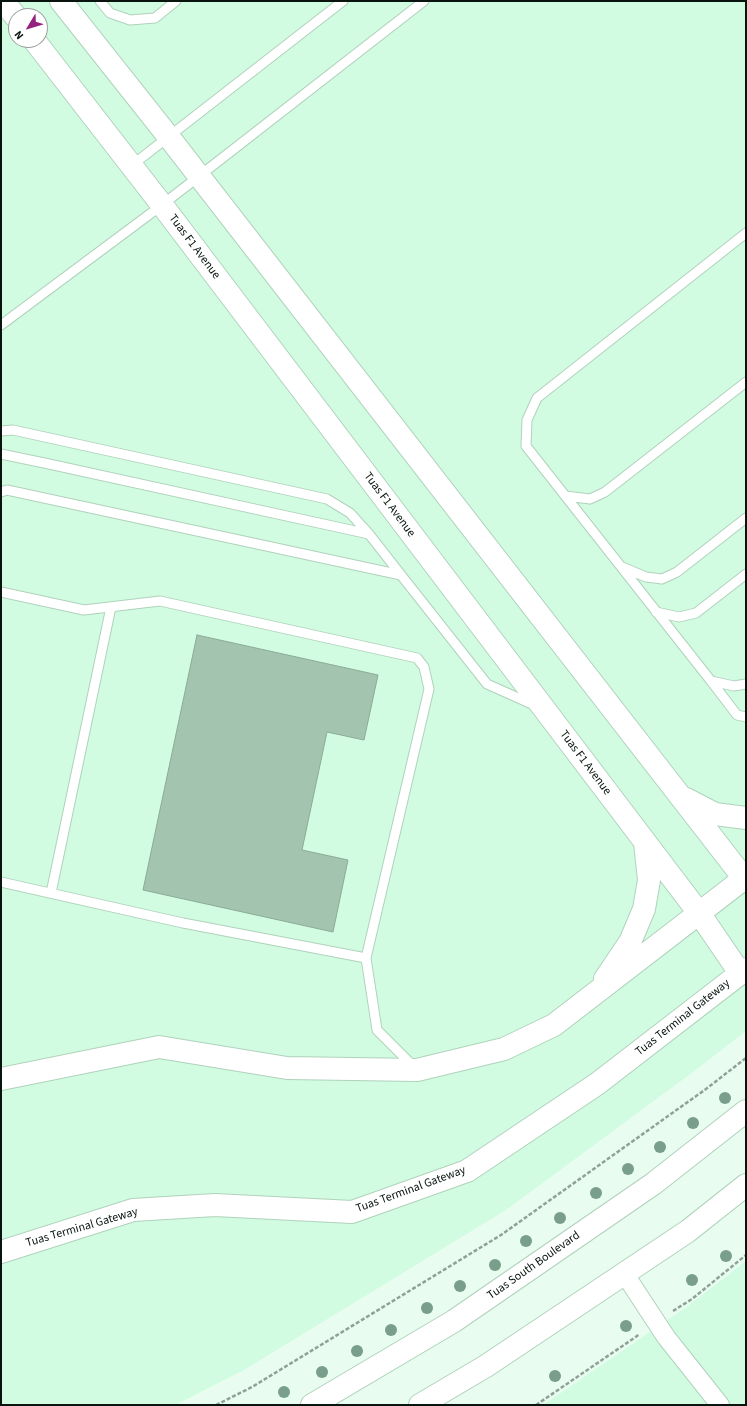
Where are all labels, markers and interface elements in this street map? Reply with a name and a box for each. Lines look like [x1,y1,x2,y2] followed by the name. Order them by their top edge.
[8,8,48,48] north arrow
[11,28,27,43] text: N
[165,212,223,282] street label: Tuas F1 Avenue
[360,470,418,540] street label: Tuas F1 Avenue
[556,728,614,798] street label: Tuas F1 Avenue
[633,977,733,1059] street label: Tuas Terminal Gateway
[354,1163,468,1217] street label: Tuas Terminal Gateway
[24,1205,140,1251] street label: Tuas Terminal Gateway
[485,1229,583,1303] street label: Tuas South Boulevard

